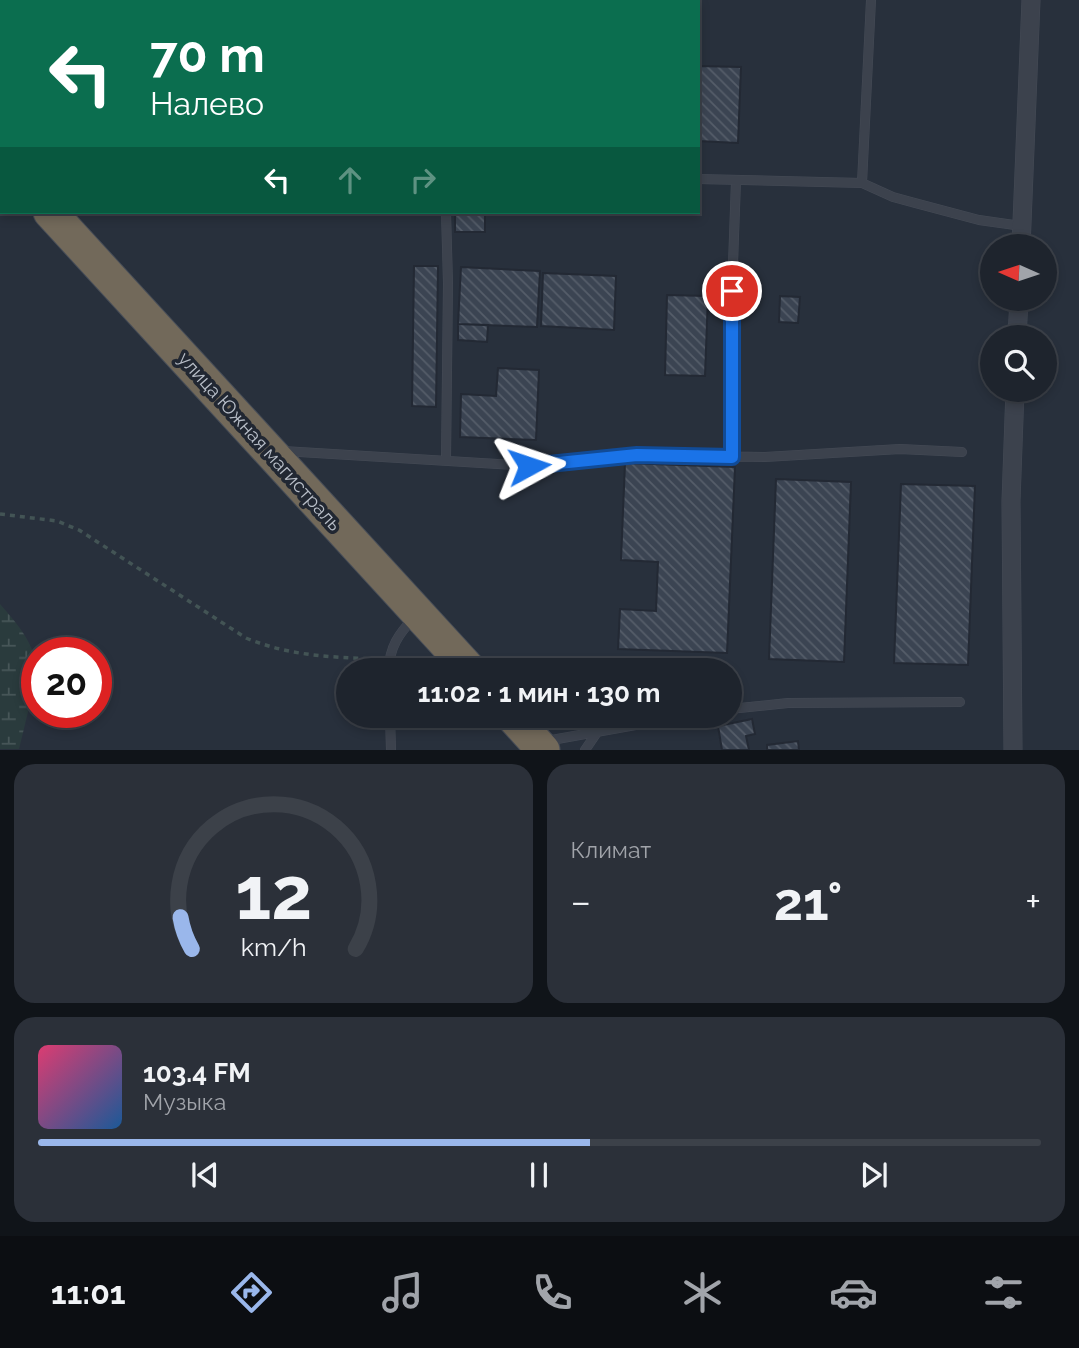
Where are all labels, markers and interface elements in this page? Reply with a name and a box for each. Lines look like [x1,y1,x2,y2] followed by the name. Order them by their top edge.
[150,26,265,83] text: 70 m
[35,28,126,119] icon: left
[150,85,264,122] text: Налево
[258,161,296,199] icon: left
[331,161,369,199] icon: ahead
[404,161,442,199] icon: right
[980,234,1057,312] north arrow
[980,234,1057,402] map controls
[702,261,762,321] pin
[713,272,751,310] icon: arrive
[980,325,1057,402] button: search
[174,347,346,535] street label: улица Южная магистраль
[492,429,566,503] position arrow
[21,637,112,728] speed limit sign: 20
[418,678,660,708] text: 11:02 · 1 мин · 130 m
[571,836,651,863] text: Климат
[235,852,312,937] text: 12
[774,871,842,932] text: 21°
[571,879,591,924] text: −
[1025,879,1041,924] text: +
[240,932,306,962] text: km/h
[143,1058,251,1088] text: 103.4 FM
[143,1088,226,1115] text: Музыка
[186,1156,224,1194] icon: previous
[520,1156,558,1194] icon: pause
[855,1156,893,1194] icon: next
[227,1268,276,1317] icon: directions
[378,1268,427,1317] icon: music
[528,1268,577,1317] icon: phone
[678,1268,727,1317] icon: climate
[829,1268,878,1317] icon: car
[979,1268,1028,1317] icon: filters
[51,1274,126,1311] text: 11:01

